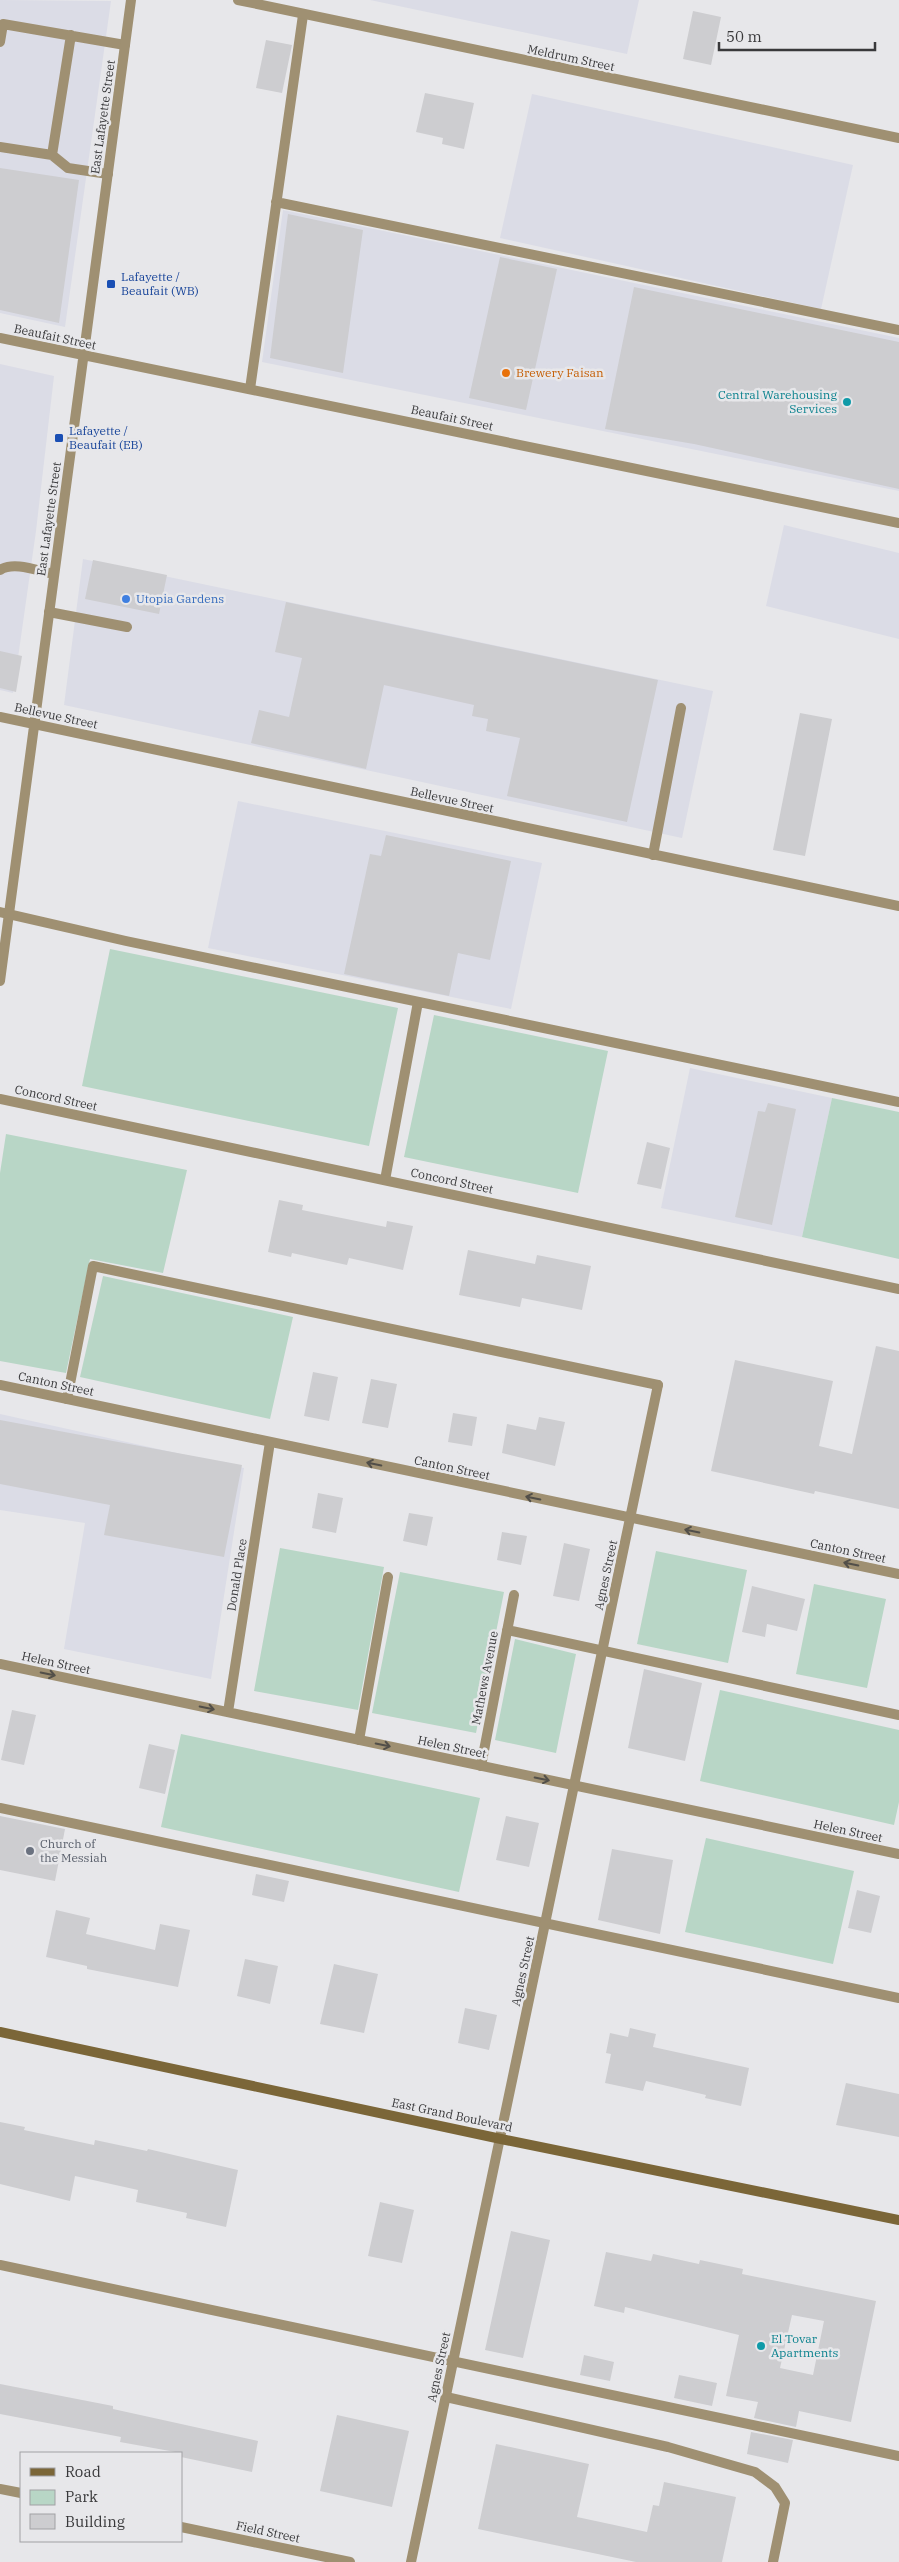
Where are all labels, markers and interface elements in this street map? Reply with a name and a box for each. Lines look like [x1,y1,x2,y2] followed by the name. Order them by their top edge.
[719,20,875,52] scale bar
[726,27,762,46] text: 50 m
[526,41,616,74] street label: Meldrum Street
[87,59,118,175] street label: East Lafayette Street
[121,269,199,298] place label: Lafayette / Beaufait (WB)
[105,278,117,290] marker: Lafayette / Beaufait (WB)
[13,320,98,353] street label: Beaufait Street
[516,365,604,380] place label: Brewery Faisan
[500,367,512,379] marker: Brewery Faisan
[718,387,837,416] place label: Central Warehousing Services
[841,396,853,408] marker: Central Warehousing Services
[410,401,495,434] street label: Beaufait Street
[69,423,143,452] place label: Lafayette / Beaufait (EB)
[53,432,65,444] marker: Lafayette / Beaufait (EB)
[33,461,64,577] street label: East Lafayette Street
[136,591,224,606] place label: Utopia Gardens
[120,593,132,605] marker: Utopia Gardens
[13,699,99,732] street label: Bellevue Street
[409,783,495,816] street label: Bellevue Street
[13,1081,99,1114] street label: Concord Street
[409,1164,495,1197] street label: Concord Street
[17,1368,95,1399] street label: Canton Street
[413,1452,491,1483] street label: Canton Street
[367,1459,383,1468] one-way arrow
[526,1492,542,1502] one-way arrow
[685,1526,701,1535] one-way arrow
[809,1535,887,1566] street label: Canton Street
[223,1538,250,1612] street label: Donald Place
[591,1539,620,1611] street label: Agnes Street
[844,1559,860,1569] one-way arrow
[468,1630,501,1726] street label: Mathews Avenue
[20,1648,92,1677] street label: Helen Street
[39,1670,55,1679] one-way arrow
[198,1704,214,1713] one-way arrow
[416,1732,488,1761] street label: Helen Street
[374,1741,390,1750] one-way arrow
[533,1775,549,1784] one-way arrow
[812,1816,884,1845] street label: Helen Street
[40,1836,108,1865] place label: Church of the Messiah
[24,1845,36,1857] marker: Church of the Messiah
[508,1935,537,2007] street label: Agnes Street
[390,2094,514,2135] street label: East Grand Boulevard
[424,2331,453,2403] street label: Agnes Street
[771,2331,839,2360] place label: El Tovar Apartments
[755,2340,767,2352] marker: El Tovar Apartments
[20,2452,182,2542] legend
[65,2462,101,2481] text: Road
[65,2487,98,2506] text: Park
[65,2512,125,2531] text: Building
[235,2517,301,2546] street label: Field Street

